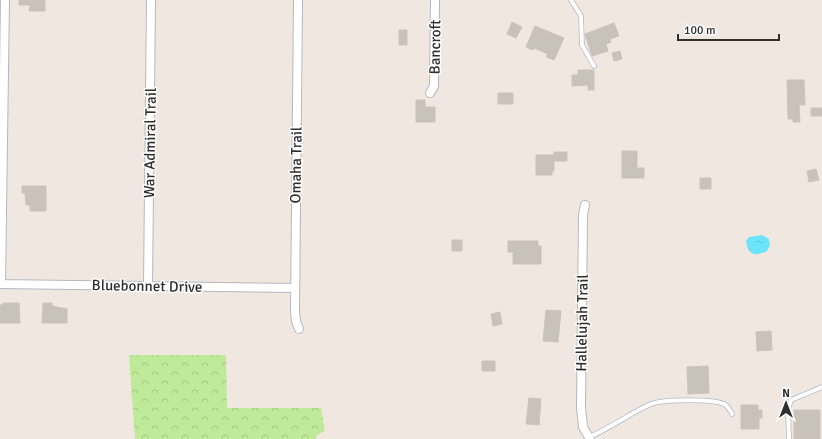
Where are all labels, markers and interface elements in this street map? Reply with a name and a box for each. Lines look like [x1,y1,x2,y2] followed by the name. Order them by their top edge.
[678,16,779,42] scale bar
[426,19,444,74] street label: Bancroft
[684,23,716,38] text: 100 m
[140,88,160,198] street label: War Admiral Trail
[286,127,306,203] street label: Omaha Trail
[572,274,592,372] street label: Hallelujah Trail
[92,276,202,296] street label: Bluebonnet Drive
[766,383,806,423] north arrow
[782,387,790,400] text: N

